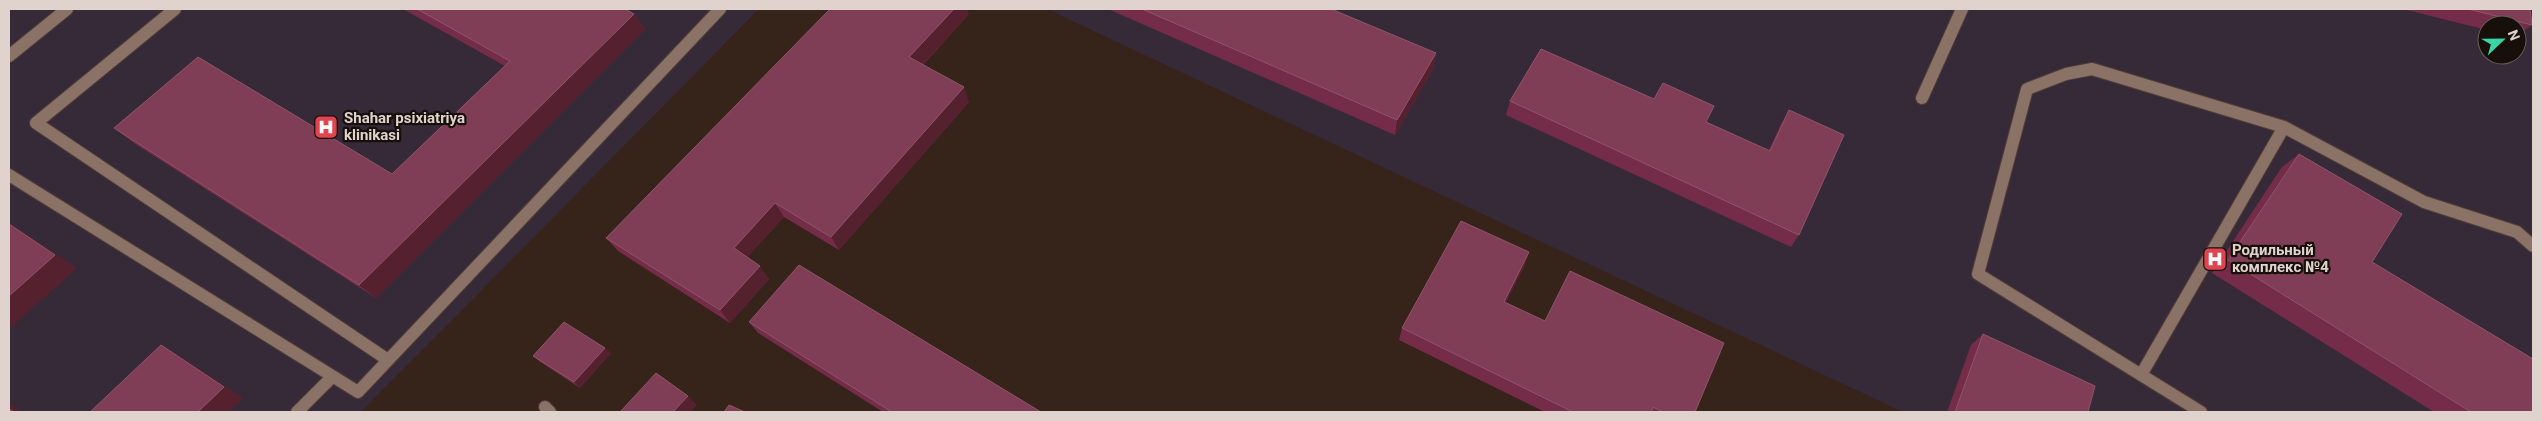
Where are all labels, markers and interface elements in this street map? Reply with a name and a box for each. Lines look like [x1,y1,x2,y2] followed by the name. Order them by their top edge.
[2477,15,2527,65] north arrow
[2505,28,2523,43] text: N
[344,109,465,144] place label: Shahar psixiatriya klinikasi
[313,114,339,140] hospital icon: Shahar psixiatriya klinikasi
[2232,241,2329,276] place label: Родильный комплекс №4
[2202,246,2228,272] hospital icon: Родильный комплекс №4

